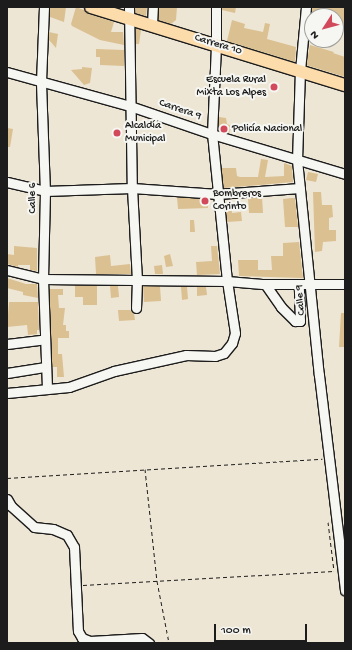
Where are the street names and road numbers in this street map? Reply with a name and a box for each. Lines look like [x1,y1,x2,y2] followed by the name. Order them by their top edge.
[193,32,243,58] street label: Carrera 10
[157,97,203,123] street label: Carrera 9
[26,183,40,213] street label: Calle 6
[293,284,309,316] street label: Calle 9

